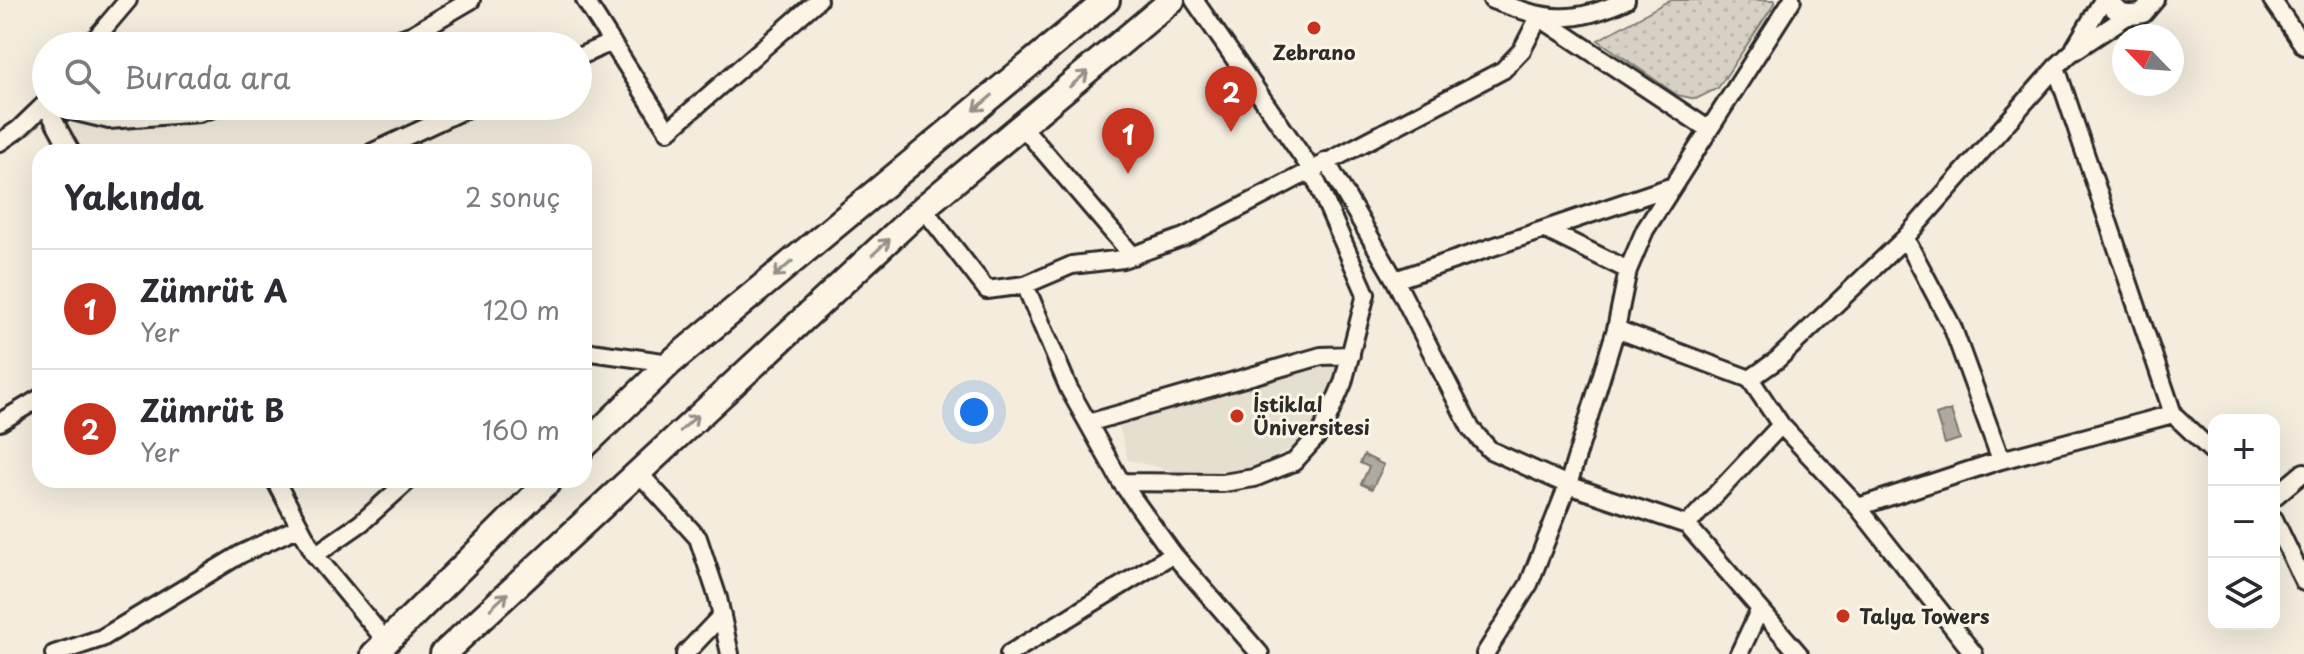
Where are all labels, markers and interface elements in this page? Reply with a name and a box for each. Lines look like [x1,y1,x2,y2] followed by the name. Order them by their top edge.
[1305,19,1323,37] marker: Zebrano
[2112,24,2184,96] north arrow
[32,32,592,120] search box
[1273,37,1356,67] place label: Zebrano
[60,54,104,98] icon: search
[124,54,290,99] text: Burada ara
[1205,66,1257,132] pin: 2
[1068,70,1088,88] one-way arrow
[973,94,994,112] one-way arrow
[1102,108,1154,174] pin: 1
[64,170,204,222] text: Yakında
[465,177,560,216] text: 2 sonuç
[870,238,890,256] one-way arrow
[773,260,793,278] one-way arrow
[140,267,287,312] text: Zümrüt A
[84,290,96,329] text: 1
[483,290,560,329] text: 120 m
[140,312,179,351] text: Yer
[140,387,285,432] text: Zümrüt B
[1253,389,1370,442] place label: İstiklal Üniversitesi
[954,392,994,432] your location
[1228,407,1246,425] marker: İstiklal Üniversitesi
[81,410,99,449] text: 2
[482,410,560,449] text: 160 m
[2208,414,2280,630] map controls
[2208,414,2280,486] button: +
[679,415,699,433] one-way arrow
[140,432,179,471] text: Yer
[2208,486,2280,558] button: −
[2208,558,2280,630] button: layers
[489,592,509,610] one-way arrow
[1859,601,1990,631] place label: Talya Towers
[1834,607,1852,625] marker: Talya Towers

